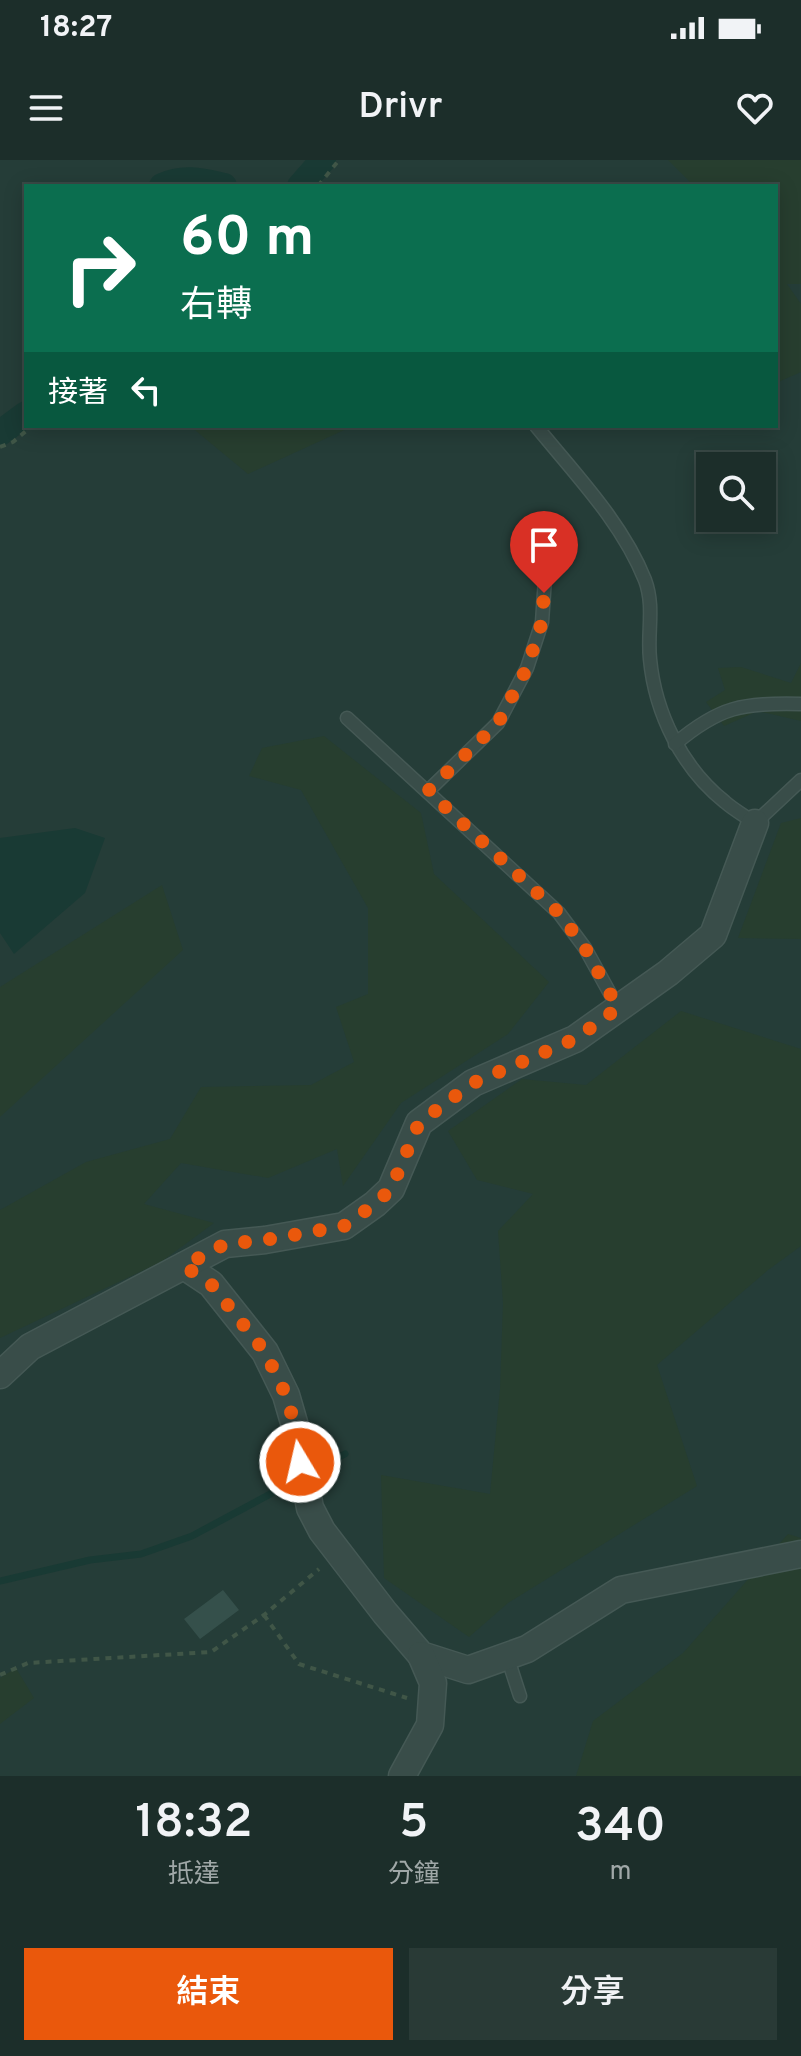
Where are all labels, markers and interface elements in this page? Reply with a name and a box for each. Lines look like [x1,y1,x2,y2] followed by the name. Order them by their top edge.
[40,10,112,47] text: 18:27
[358,85,443,131] text: Drivr
[24,86,68,130] icon: menu
[733,86,777,130] icon: heart
[180,205,314,275] text: 60 m
[48,216,152,320] icon: right
[180,284,252,330] text: 右轉
[124,368,168,412] icon: left
[48,376,108,413] text: 接著
[696,452,776,532] map controls
[696,452,776,532] button: search
[510,511,578,593] pin
[522,523,566,567] icon: arrive
[258,1420,342,1504] position arrow
[135,1794,253,1854] text: 18:32
[399,1794,429,1854] text: 5
[575,1798,666,1858] text: 340
[609,1856,631,1889] text: m
[168,1859,220,1892] text: 抵達
[388,1859,440,1892] text: 分鐘
[24,1948,393,2040] button: 結束
[409,1948,777,2040] button: 分享

